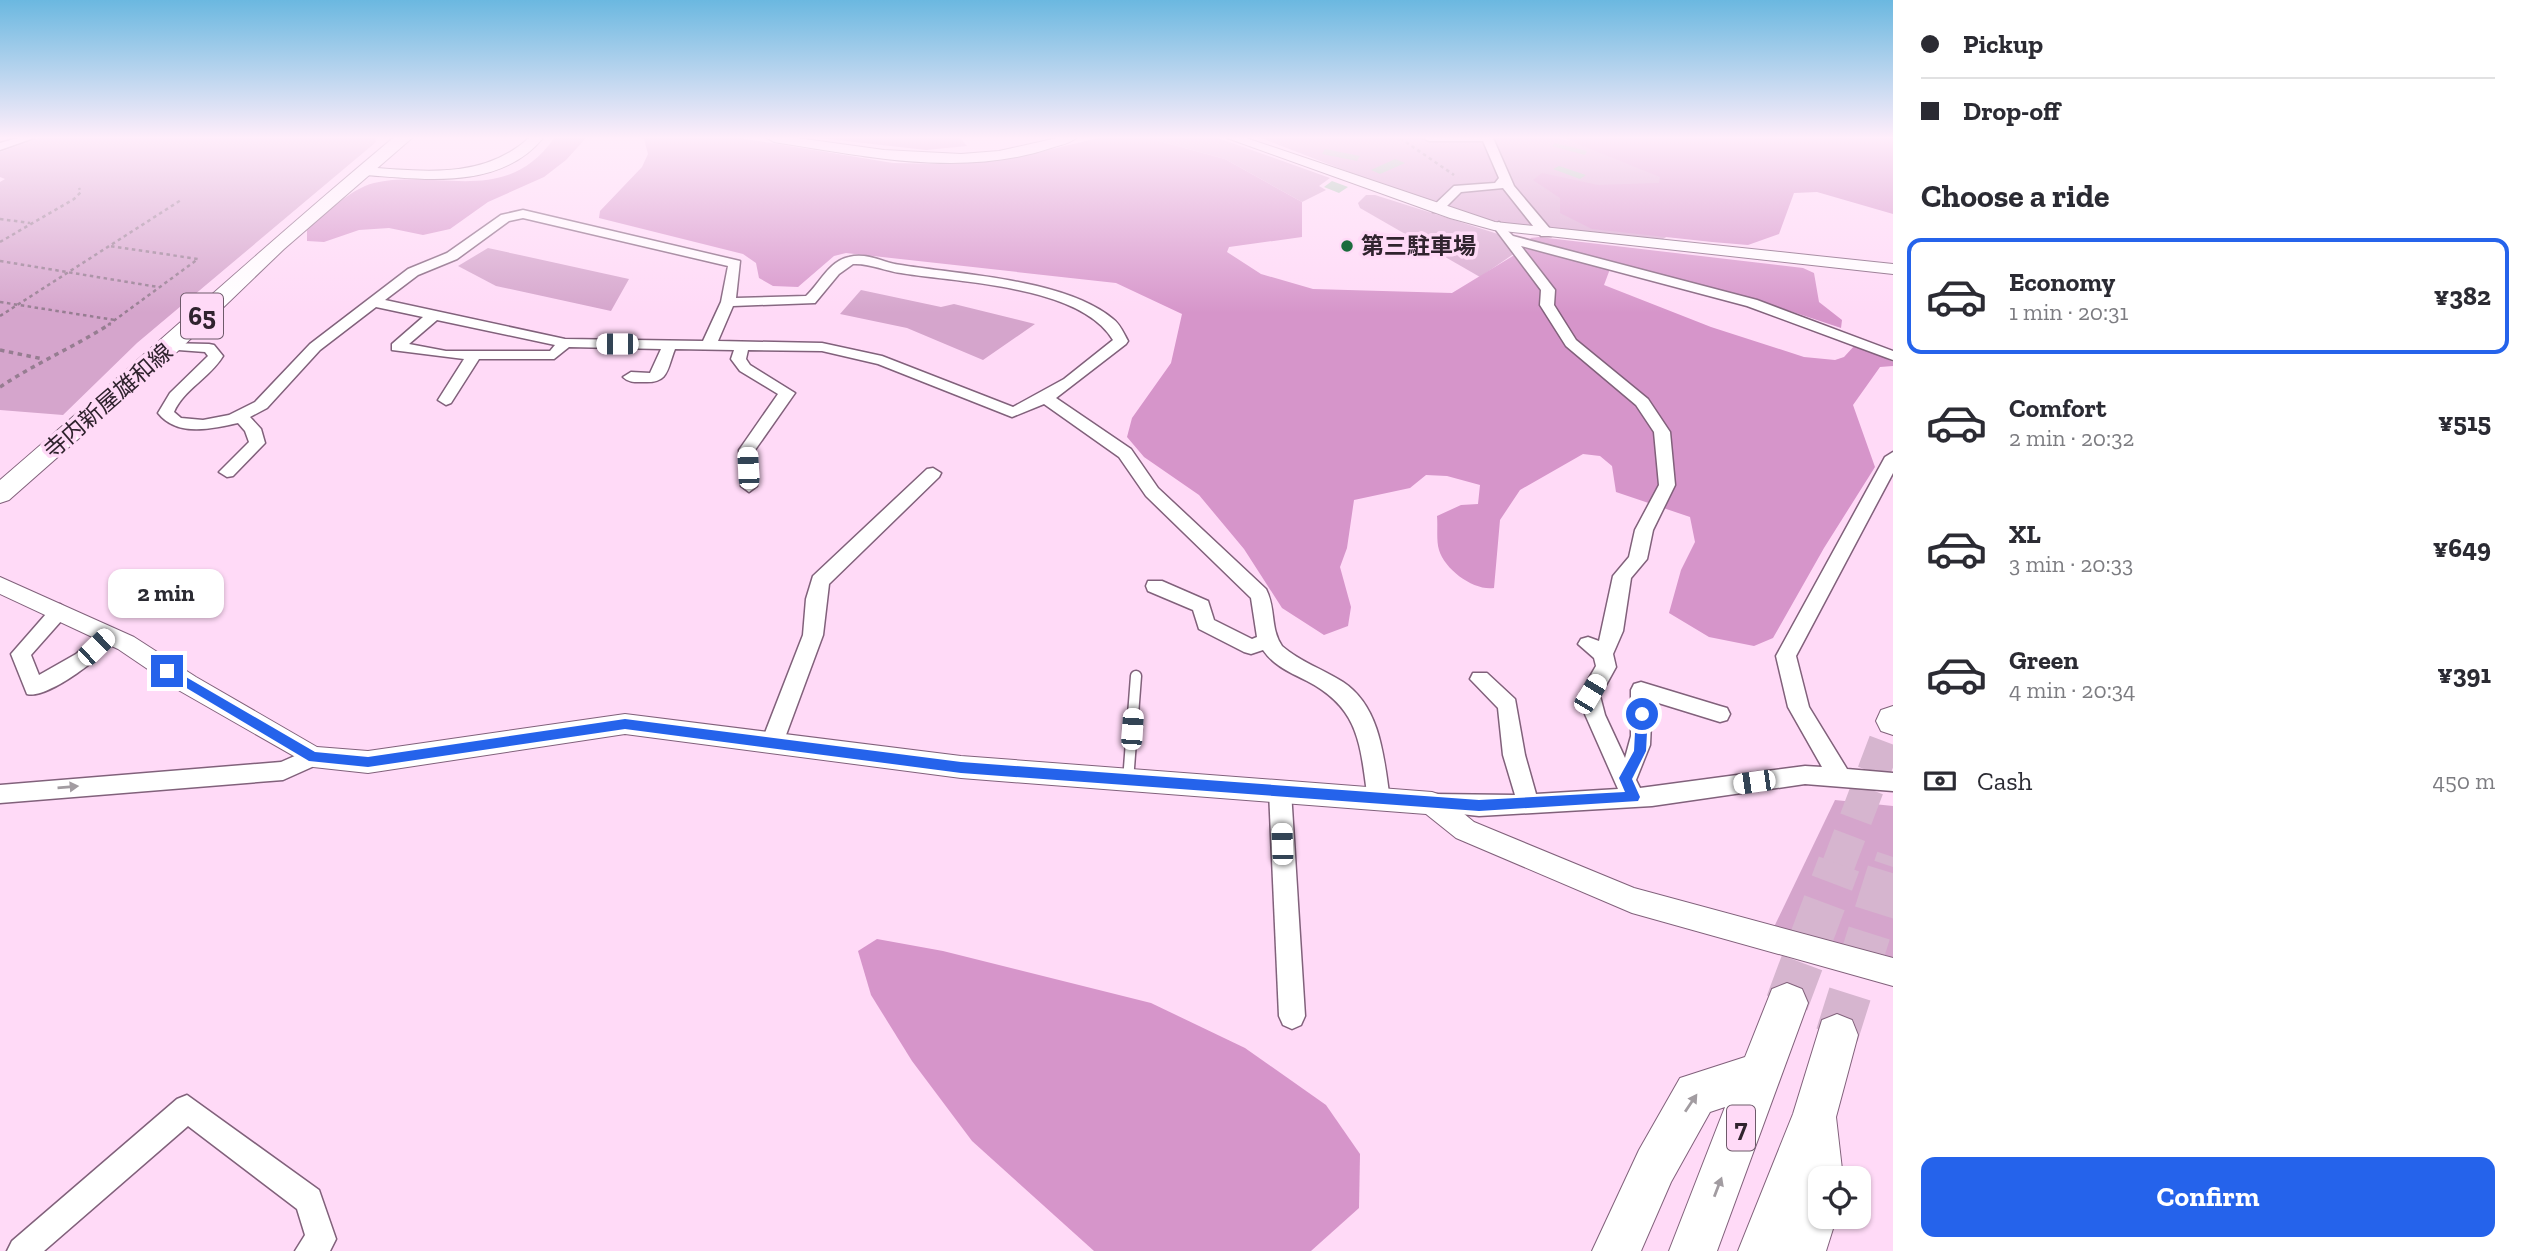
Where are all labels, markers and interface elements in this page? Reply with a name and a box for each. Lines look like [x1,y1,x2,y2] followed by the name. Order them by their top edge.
[1963,28,2043,60] text: Pickup
[1963,95,2060,127] text: Drop-off
[1921,177,2109,215] text: Choose a ride
[1361,232,1476,260] place label: 第三駐車場
[1339,238,1355,254] marker: 第三駐車場
[1925,265,1988,328] icon: car
[2009,266,2115,298] text: Economy
[2434,280,2491,312] text: ¥382
[181,294,223,338] road number: 65
[2009,298,2128,326] text: 1 min · 20:31
[597,334,639,355] car
[38,338,178,464] street label: 寺内新屋雄和線
[1925,391,1988,454] icon: car
[2009,392,2106,424] text: Comfort
[2438,406,2491,438] text: ¥515
[2009,424,2134,452] text: 2 min · 20:32
[737,446,760,490] car
[1925,517,1988,580] icon: car
[2009,518,2041,550] text: XL
[2433,532,2491,564] text: ¥649
[2009,550,2133,578] text: 3 min · 20:33
[109,570,225,618] callout: 2 min
[137,579,195,607] text: 2 min
[74,625,119,669] car
[1925,643,1988,706] icon: car
[2009,644,2079,676] text: Green
[151,655,183,687] route end
[2437,658,2491,690] text: ¥391
[1571,671,1610,717] car
[2009,676,2135,704] text: 4 min · 20:34
[1626,698,1658,730] route start
[1121,707,1144,751] car
[1921,762,1959,800] icon: cash
[1977,765,2032,797] text: Cash
[2433,767,2495,795] text: 450 m
[1732,769,1777,795] car
[57,781,79,792] one-way arrow
[1271,823,1294,865] car
[1685,1093,1698,1113] one-way arrow
[1727,1106,1755,1150] road number: 7
[1921,1157,2495,1237] button: Confirm
[1808,1166,1871,1229] map controls
[1808,1166,1871,1229] button: locate
[1712,1177,1723,1198] one-way arrow

